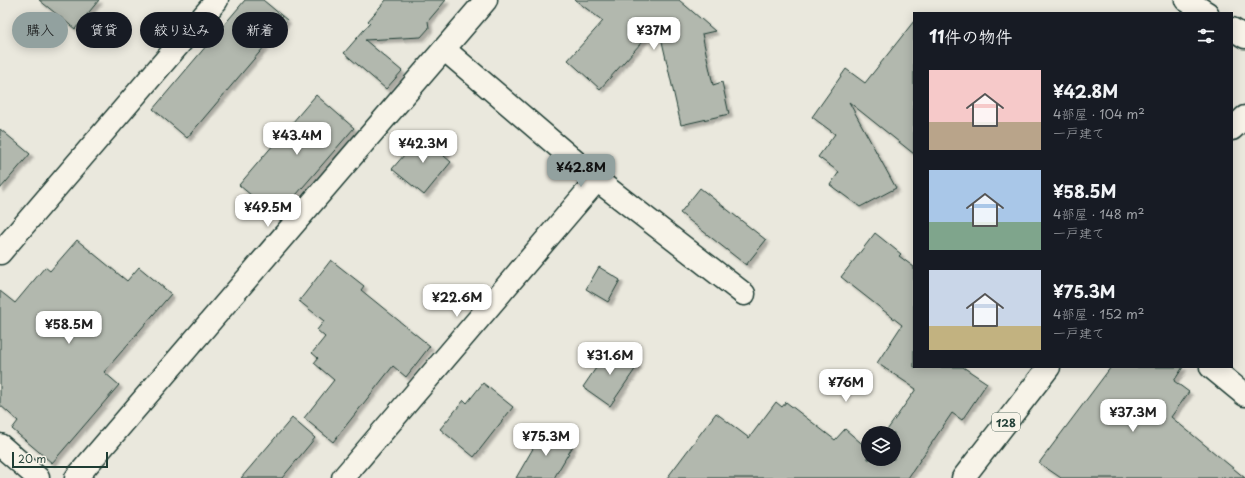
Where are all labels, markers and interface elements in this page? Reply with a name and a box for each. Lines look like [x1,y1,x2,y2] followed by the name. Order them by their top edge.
[12,12,68,48] chip: 購入
[76,12,132,48] chip: 賃貸
[140,12,224,48] chip: 絞り込み
[232,12,288,48] chip: 新着
[630,17,678,51] pin: ¥37M
[636,20,672,39] text: ¥37M
[929,23,1012,49] text: 11件の物件
[1195,25,1217,47] icon: filters
[1053,78,1118,104] text: ¥42.8M
[961,86,1009,134] icon: home
[1053,104,1145,123] text: 4部屋 · 104 m²
[264,122,330,156] pin: ¥43.4M
[1053,123,1105,142] text: 一戸建て
[272,125,322,144] text: ¥43.4M
[390,130,456,164] pin: ¥42.3M
[398,133,448,152] text: ¥42.3M
[548,154,614,188] pin: ¥42.8M
[556,157,606,176] text: ¥42.8M
[1053,178,1116,204] text: ¥58.5M
[961,186,1009,234] icon: home
[235,194,301,228] pin: ¥49.5M
[244,197,292,216] text: ¥49.5M
[1053,204,1144,223] text: 4部屋 · 148 m²
[1053,223,1105,242] text: 一戸建て
[1053,278,1115,304] text: ¥75.3M
[424,284,490,318] pin: ¥22.6M
[961,286,1009,334] icon: home
[432,287,482,306] text: ¥22.6M
[1053,304,1145,323] text: 4部屋 · 152 m²
[36,311,102,345] pin: ¥58.5M
[45,314,93,333] text: ¥58.5M
[1053,323,1105,342] text: 一戸建て
[577,342,643,376] pin: ¥31.6M
[587,345,633,364] text: ¥31.6M
[822,369,870,403] pin: ¥76M
[828,372,864,391] text: ¥76M
[1100,399,1166,433] pin: ¥37.3M
[1109,402,1157,421] text: ¥37.3M
[992,413,1020,431] road number: 128
[513,423,579,457] pin: ¥75.3M
[522,426,570,445] text: ¥75.3M
[861,426,901,466] map controls
[861,426,901,466] button: layers
[12,450,108,469] scale bar
[18,450,46,467] text: 20 m

